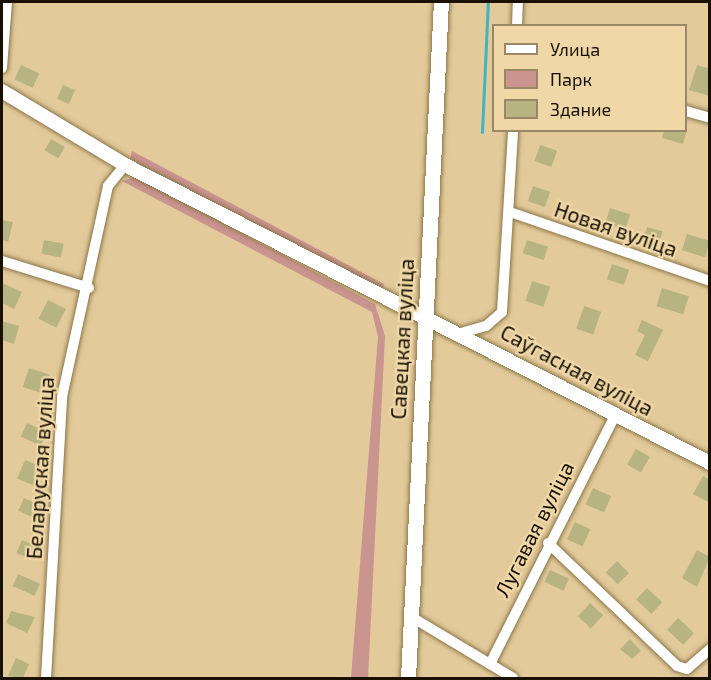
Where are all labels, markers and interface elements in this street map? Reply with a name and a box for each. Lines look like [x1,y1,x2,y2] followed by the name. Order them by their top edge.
[492,24,687,132] legend
[550,38,600,60] text: Улица
[550,68,592,90] text: Парк
[550,98,611,120] text: Здание
[551,196,681,262] street label: Новая вуліца
[385,258,419,420] street label: Савецкая вуліца
[496,319,658,421] street label: Саўгасная вуліца
[21,376,59,560] street label: Беларуская вуліца
[489,457,579,601] street label: Лугавая вуліца

